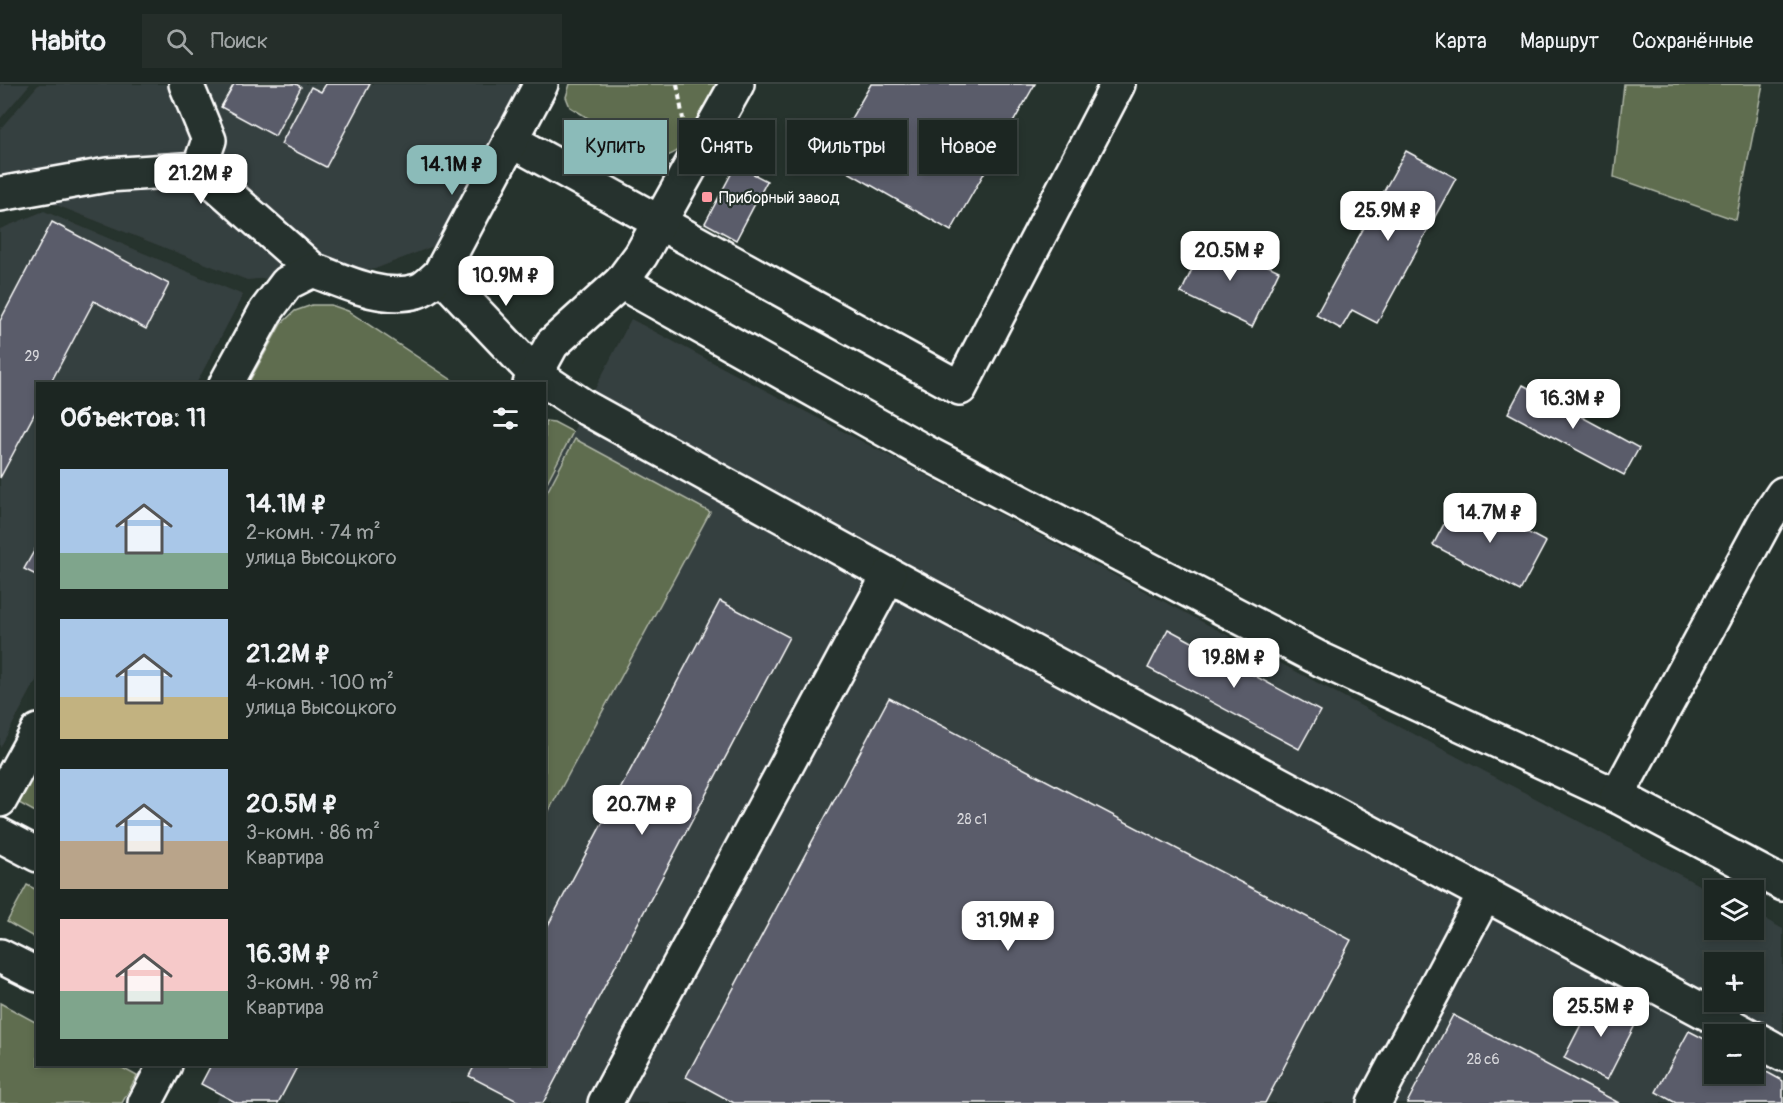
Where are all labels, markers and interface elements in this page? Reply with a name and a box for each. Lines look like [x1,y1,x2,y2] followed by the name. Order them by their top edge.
[142,14,562,68] search box
[30,24,106,59] text: Habito
[163,25,196,58] icon: search
[211,27,268,55] text: Поиск
[1435,28,1487,55] text: Карта
[1520,28,1599,55] text: Маршрут
[1632,28,1753,55] text: Сохранённые
[564,120,667,174] chip: Купить
[679,120,775,174] chip: Снять
[787,120,907,174] chip: Фильтры
[919,120,1017,174] chip: Новое
[397,145,507,196] pin: 14.1M ₽
[421,152,483,177] text: 14.1M ₽
[146,154,256,205] pin: 21.2M ₽
[168,161,234,186] text: 21.2M ₽
[719,188,840,208] place label: Приборный завод
[700,190,714,204] marker: Приборный завод
[1333,191,1443,242] pin: 25.9M ₽
[1354,198,1422,223] text: 25.9M ₽
[1175,231,1285,282] pin: 20.5M ₽
[1195,238,1265,263] text: 20.5M ₽
[451,256,561,307] pin: 10.9M ₽
[473,263,539,288] text: 10.9M ₽
[24,348,40,365] house number: 29
[1518,379,1628,430] pin: 16.3M ₽
[1540,386,1606,411] text: 16.3M ₽
[60,402,206,434] text: Объектов: 11
[489,402,522,435] icon: filters
[246,488,327,520] text: 14.1M ₽
[108,493,180,565] icon: home
[1435,493,1545,544] pin: 14.7M ₽
[1457,500,1523,525] text: 14.7M ₽
[246,520,381,545] text: 2-комн. · 74 m²
[246,545,396,570] text: улица Высоцкого
[246,638,331,670] text: 21.2M ₽
[1179,638,1289,689] pin: 19.8M ₽
[108,643,180,715] icon: home
[1202,645,1266,670] text: 19.8M ₽
[246,670,394,695] text: 4-комн. · 100 m²
[246,695,396,720] text: улица Высоцкого
[587,785,697,836] pin: 20.7M ₽
[246,788,338,820] text: 20.5M ₽
[607,792,677,817] text: 20.7M ₽
[108,793,180,865] icon: home
[957,811,987,828] house number: 28 с1
[246,820,380,845] text: 3-комн. · 86 m²
[246,845,324,870] text: Квартира
[1704,880,1764,1084] map controls
[1704,880,1764,940] button: layers
[953,901,1063,952] pin: 31.9M ₽
[976,908,1040,933] text: 31.9M ₽
[246,938,331,970] text: 16.3M ₽
[108,943,180,1015] icon: home
[1704,952,1764,1012] button: +
[246,970,379,995] text: 3-комн. · 98 m²
[1546,987,1656,1038] pin: 25.5M ₽
[1567,994,1635,1019] text: 25.5M ₽
[246,995,324,1020] text: Квартира
[1704,1024,1764,1084] button: −
[1466,1051,1500,1068] house number: 28 с6

